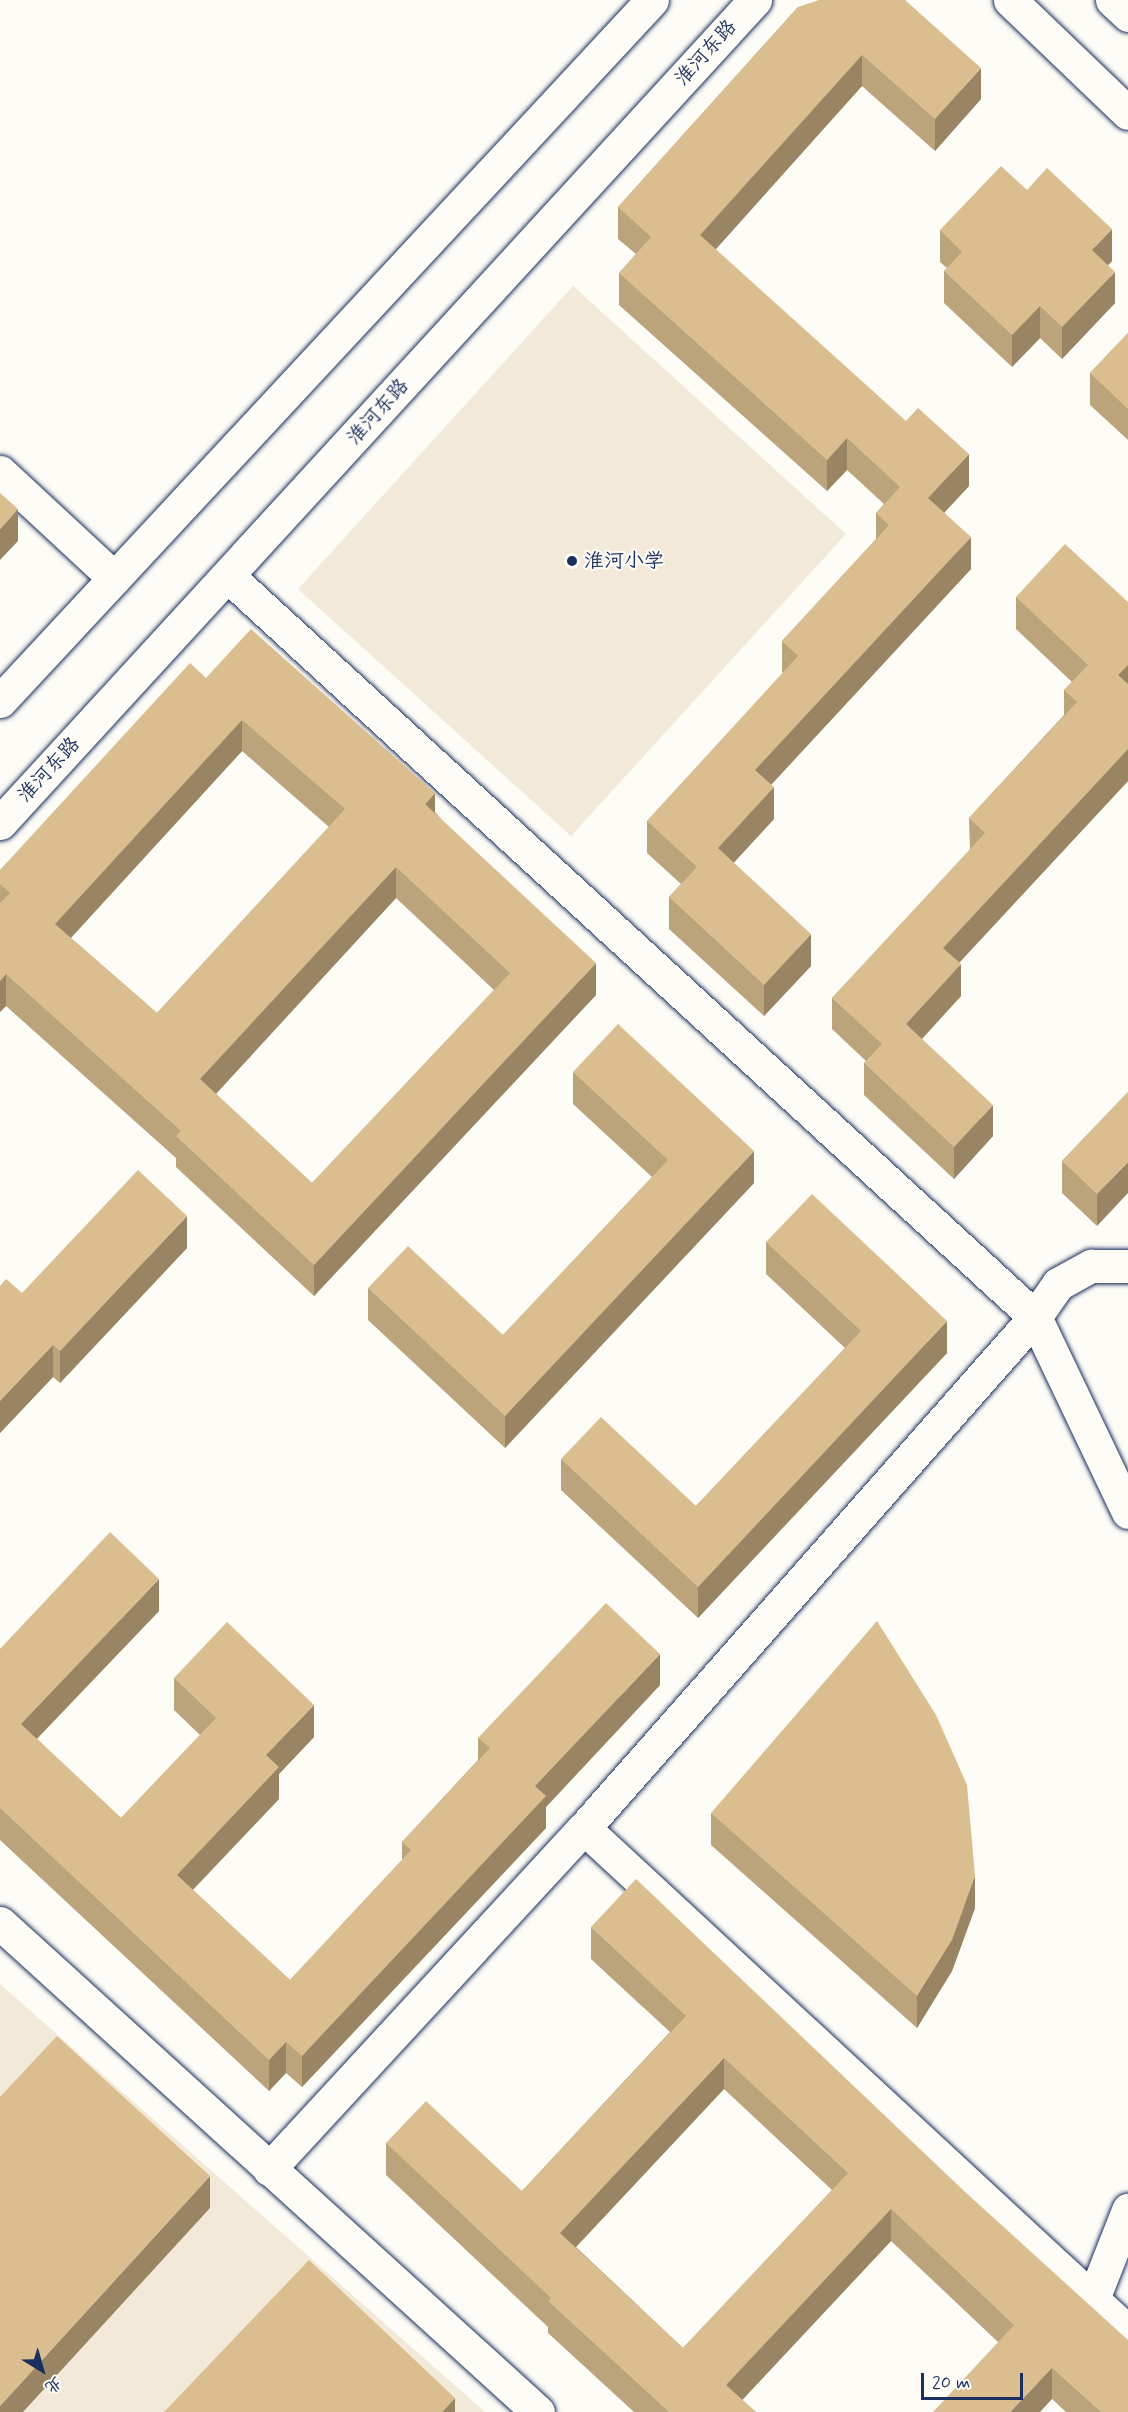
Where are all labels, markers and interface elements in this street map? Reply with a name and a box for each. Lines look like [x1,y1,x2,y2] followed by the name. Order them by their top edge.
[670,15,742,91] street label: 淮河东路
[342,374,414,450] street label: 淮河东路
[584,549,664,573] place label: 淮河小学
[565,554,579,568] marker: 淮河小学
[13,733,85,807] street label: 淮河东路
[12,2340,72,2400] north arrow
[924,2361,1026,2399] scale bar
[932,2371,970,2395] text: 20 m
[40,2372,66,2398] text: 北

